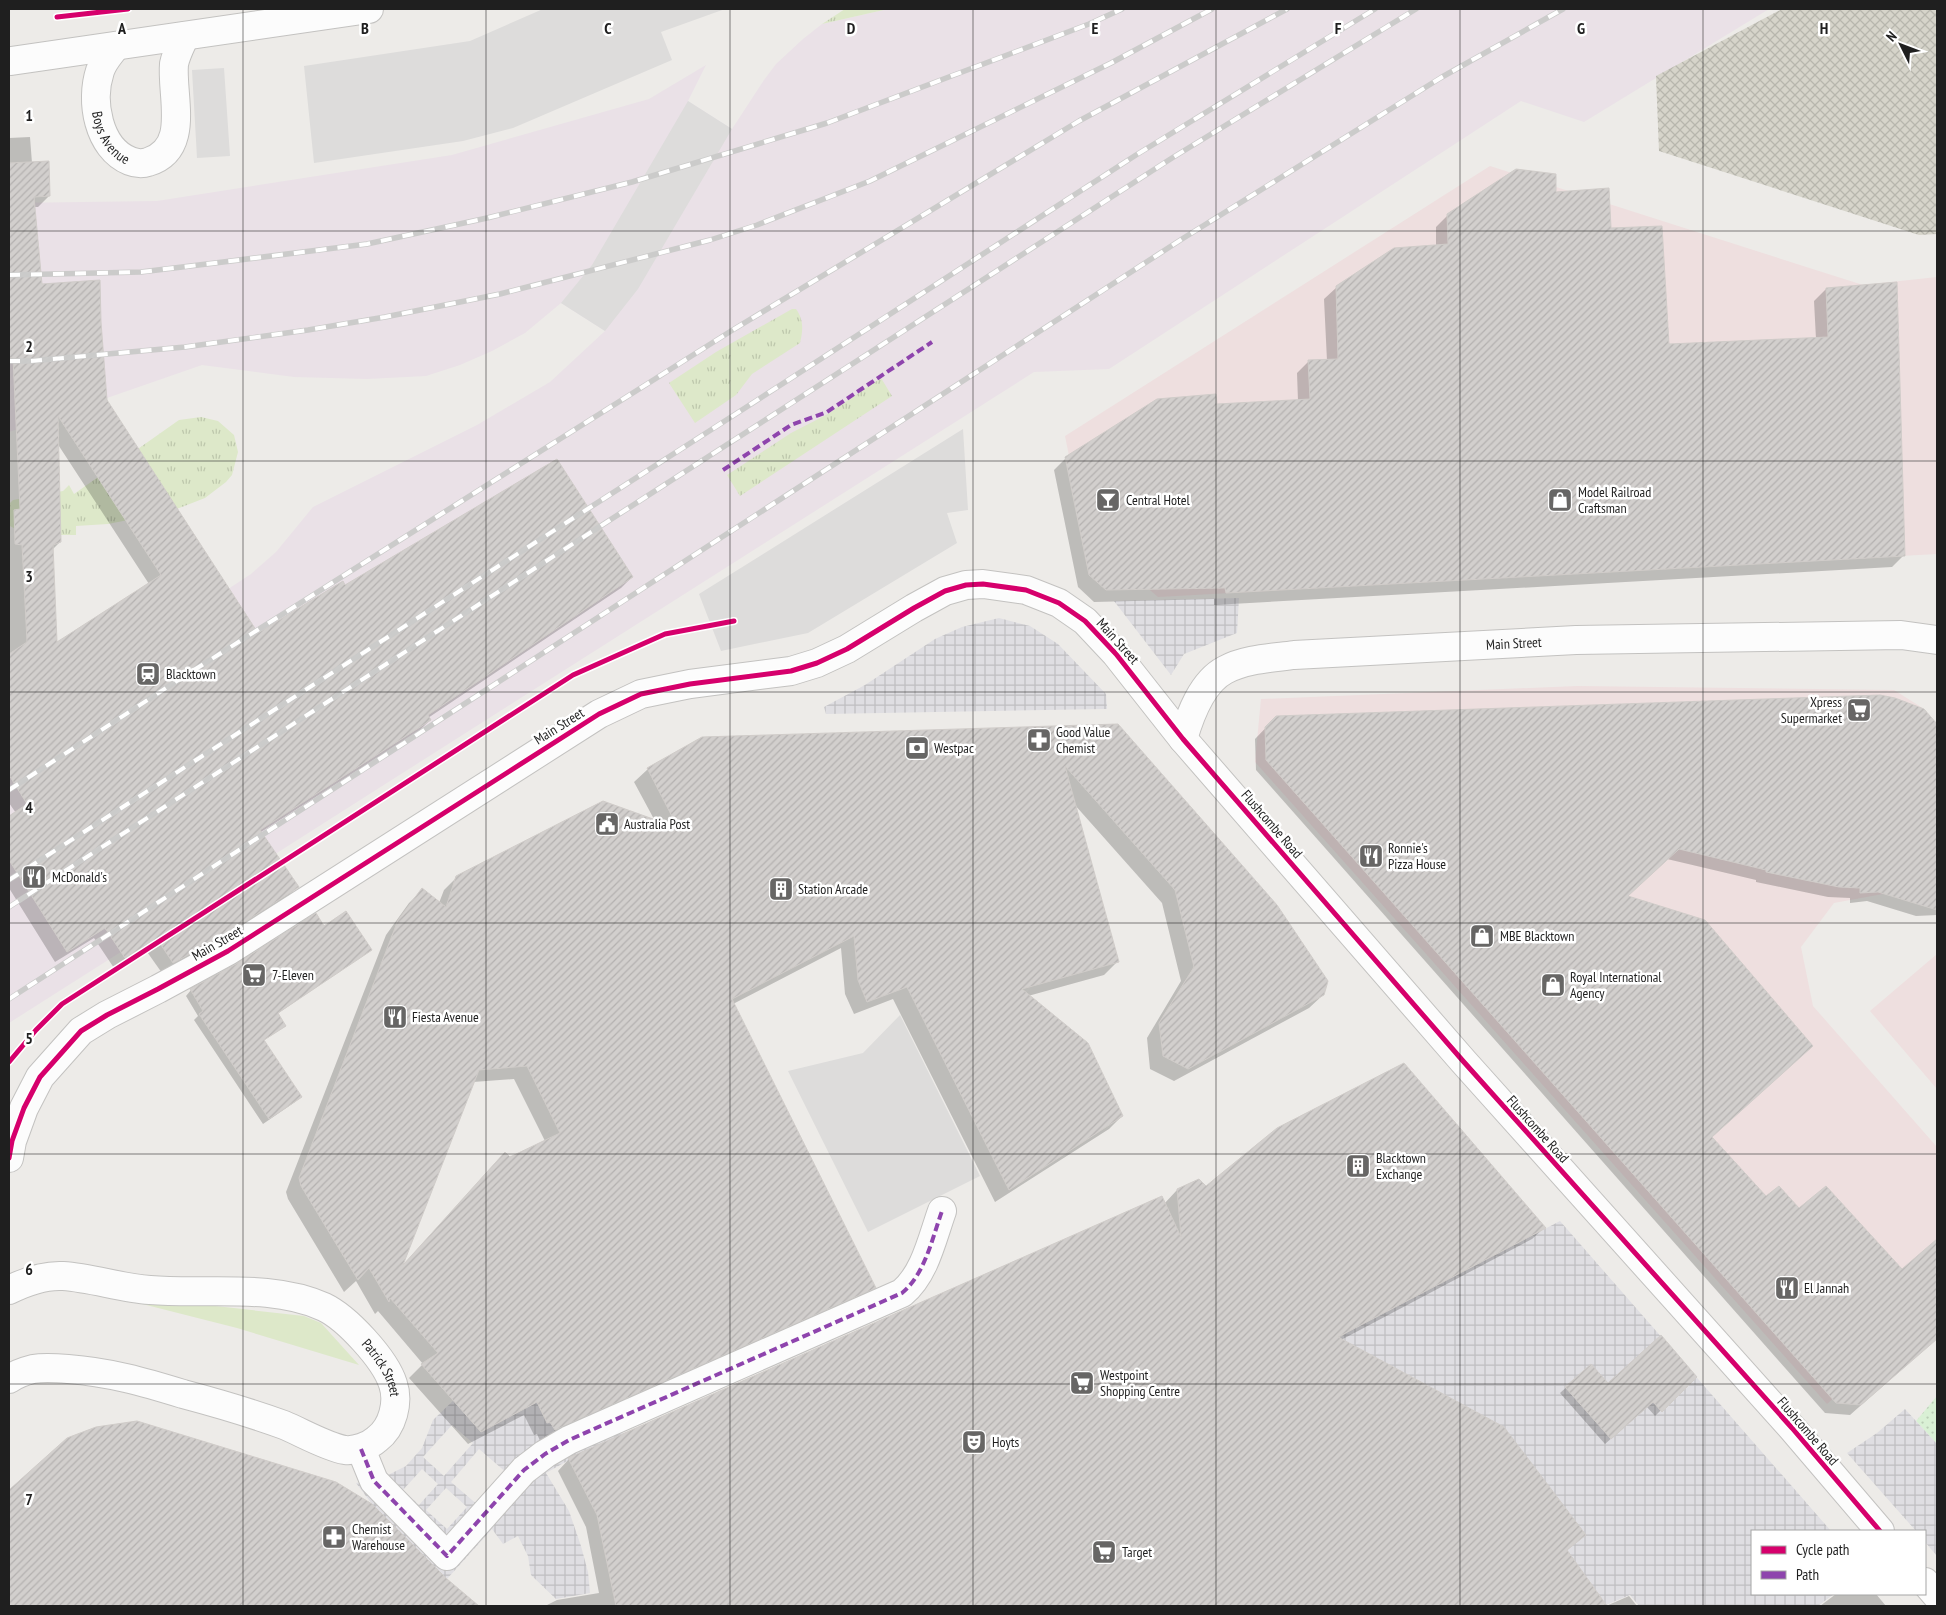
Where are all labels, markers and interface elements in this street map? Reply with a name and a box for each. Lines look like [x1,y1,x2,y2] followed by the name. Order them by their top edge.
[117,18,127,38] text: A
[361,18,369,38] text: B
[604,18,612,38] text: C
[847,18,856,38] text: D
[1092,18,1099,38] text: E
[1335,18,1342,38] text: F
[1577,18,1585,38] text: G
[1820,18,1828,38] text: H
[1876,20,1926,70] north arrow
[1882,27,1901,45] text: N
[25,105,33,125] text: 1
[88,110,133,168] street label: Boys Avenue
[25,336,33,356] text: 2
[1578,483,1651,517] place label: Model Railroad Craftsman
[1095,487,1121,513] bar icon: Central Hotel
[1547,487,1573,513] shop icon: Model Railroad Craftsman
[1126,491,1191,509] place label: Central Hotel
[25,566,33,586] text: 3
[1093,614,1143,668] street label: Main Street
[1486,633,1542,654] street label: Main Street
[135,661,161,687] station icon: Blacktown
[166,665,216,683] place label: Blacktown
[1781,693,1842,727] place label: Xpress Supermarket
[1846,697,1872,723] supermarket icon: Xpress Supermarket
[531,704,587,748] street label: Main Street
[1056,723,1111,757] place label: Good Value Chemist
[1026,727,1052,753] pharmacy icon: Good Value Chemist
[904,735,930,761] bank icon: Westpac
[934,739,974,757] place label: Westpac
[1237,786,1307,862] street label: Flushcombe Road
[25,797,33,817] text: 4
[594,811,620,837] public building icon: Australia Post
[624,815,690,833] place label: Australia Post
[1388,839,1446,873] place label: Ronnie's Pizza House
[1358,843,1384,869] restaurant icon: Ronnie's Pizza House
[21,864,47,890] restaurant icon: McDonald's
[52,868,107,886] place label: McDonald's
[768,876,794,902] building icon: Station Arcade
[798,880,868,898] place label: Station Arcade
[188,921,246,965] street label: Main Street
[1469,923,1495,949] shop icon: MBE Blacktown
[1500,927,1574,945] place label: MBE Blacktown
[241,962,267,988] supermarket icon: 7-Eleven
[272,966,314,984] place label: 7-Eleven
[1570,968,1662,1002] place label: Royal International Agency
[1540,972,1566,998] shop icon: Royal International Agency
[382,1004,408,1030] restaurant icon: Fiesta Avenue
[412,1008,479,1026] place label: Fiesta Avenue
[25,1028,33,1048] text: 5
[1503,1092,1573,1166] street label: Flushcombe Road
[1376,1149,1426,1183] place label: Blacktown Exchange
[1345,1153,1371,1179] building icon: Blacktown Exchange
[25,1259,33,1279] text: 6
[1774,1275,1800,1301] restaurant icon: El Jannah
[1804,1279,1849,1297] place label: El Jannah
[358,1335,404,1397] street label: Patrick Street
[1100,1366,1180,1400] place label: Westpoint Shopping Centre
[1069,1370,1095,1396] supermarket icon: Westpoint Shopping Centre
[1773,1393,1843,1469] street label: Flushcombe Road
[961,1429,987,1455] theatre icon: Hoyts
[992,1433,1020,1451] place label: Hoyts
[25,1489,33,1509] text: 7
[352,1520,405,1554] place label: Chemist Warehouse
[321,1524,347,1550] pharmacy icon: Chemist Warehouse
[1751,1530,1926,1595] legend
[1091,1539,1117,1565] supermarket icon: Target
[1796,1540,1849,1559] text: Cycle path
[1122,1543,1152,1561] place label: Target
[1796,1565,1819,1584] text: Path

